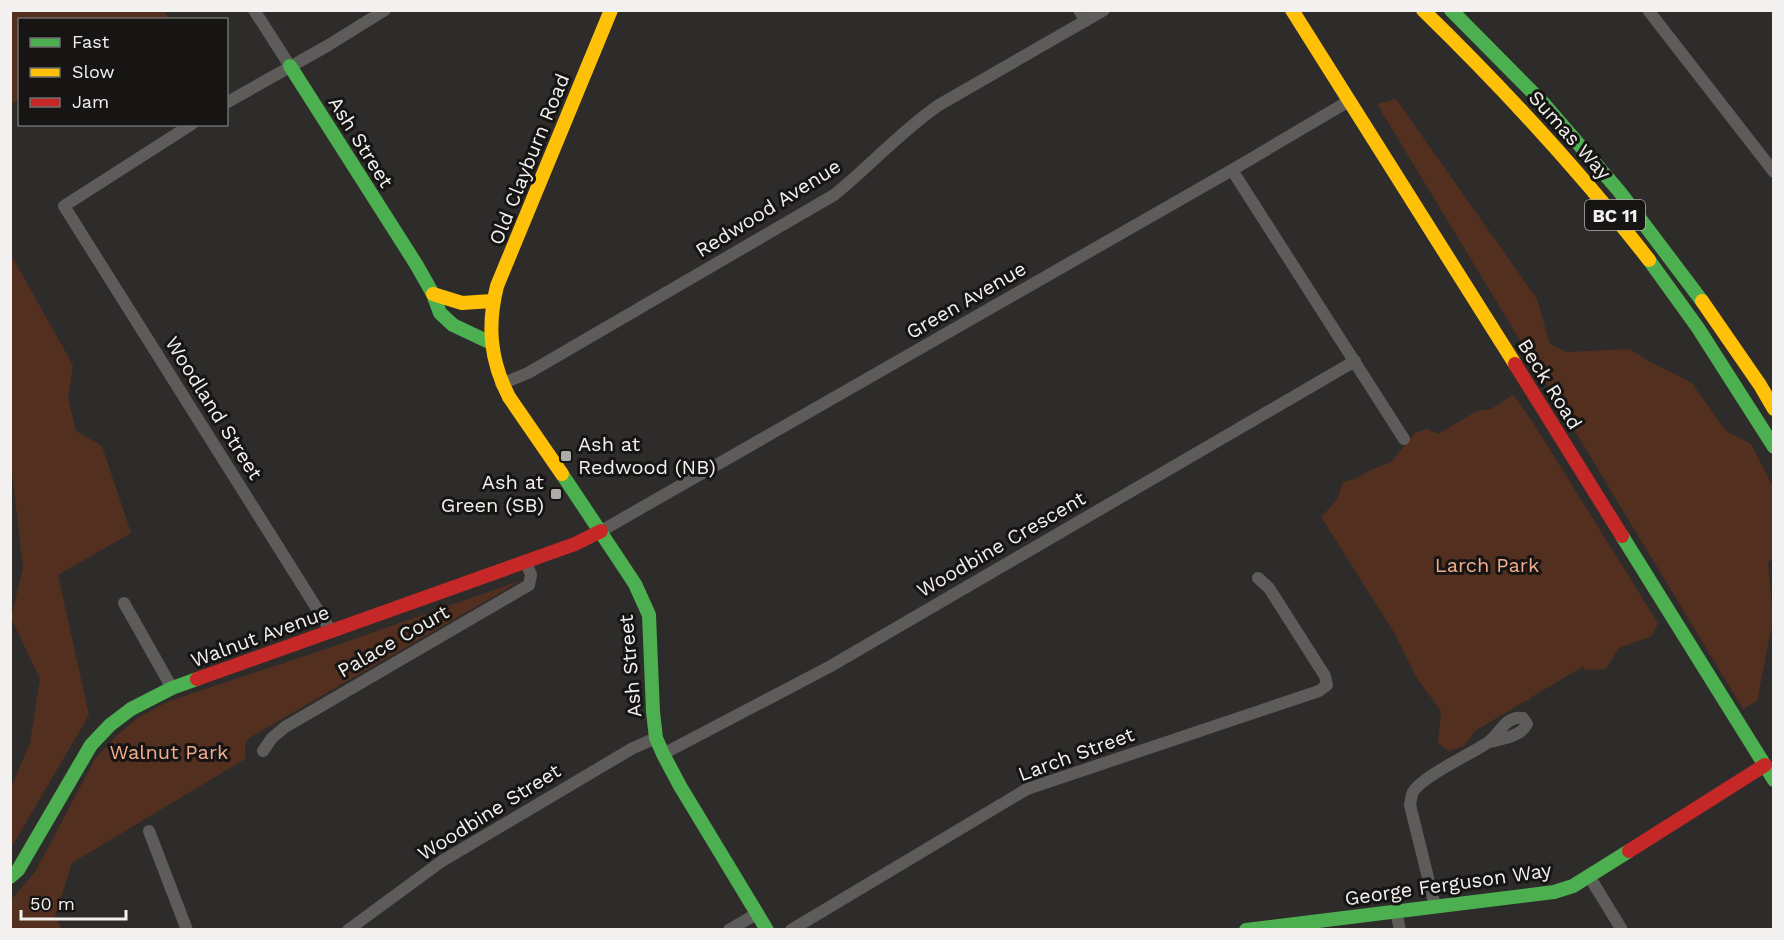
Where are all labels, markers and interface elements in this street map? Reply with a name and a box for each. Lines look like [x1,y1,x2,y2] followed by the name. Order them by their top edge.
[18,18,228,126] legend
[72,31,110,52] text: Fast
[72,61,115,82] text: Slow
[484,70,574,248] street label: Old Clayburn Road
[1524,85,1617,185] street label: Sumas Way
[72,91,109,112] text: Jam
[324,92,399,193] street label: Ash Street
[691,154,845,262] street label: Redwood Avenue
[1585,200,1645,230] road number: BC 11
[902,256,1030,344] street label: Green Avenue
[160,332,268,485] street label: Woodland Street
[1513,334,1587,434] street label: Beck Road
[578,432,716,479] place label: Ash at Redwood (NB)
[559,449,573,463] marker: Ash at Redwood (NB)
[441,470,545,517] place label: Ash at Green (SB)
[912,486,1090,602] street label: Woodbine Crescent
[549,487,563,501] marker: Ash at Green (SB)
[1435,553,1539,577] park label: Larch Park
[333,599,453,683] street label: Palace Court
[187,600,333,672] street label: Walnut Avenue
[614,613,646,718] street label: Ash Street
[1015,722,1138,786] street label: Larch Street
[110,740,228,764] park label: Walnut Park
[413,758,565,866] street label: Woodbine Street
[1343,857,1554,910] street label: George Ferguson Way
[21,883,126,921] scale bar
[30,893,75,914] text: 50 m

